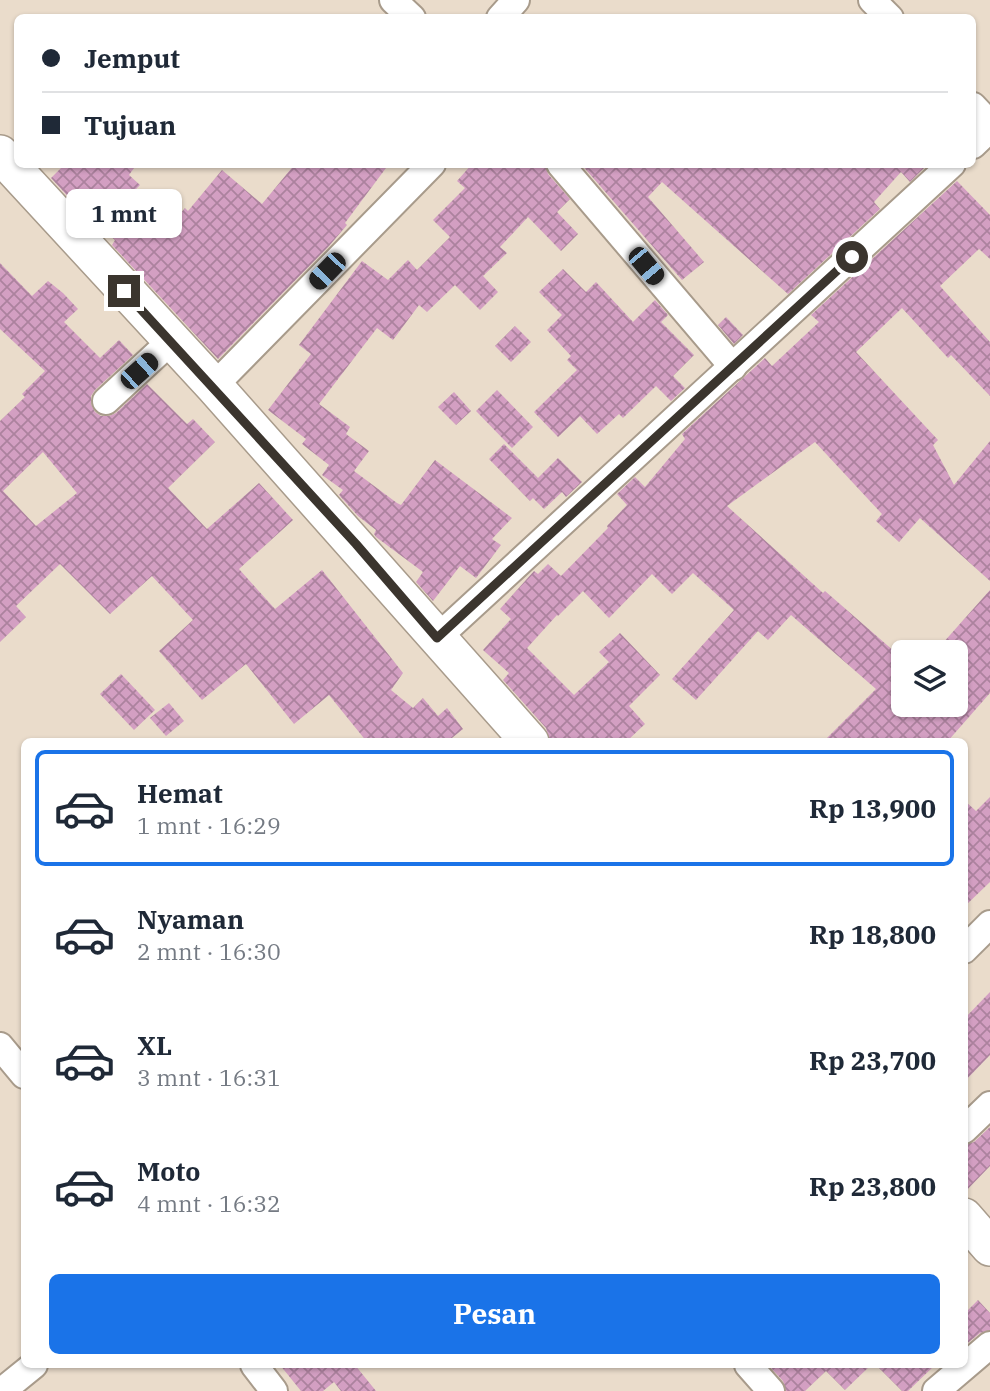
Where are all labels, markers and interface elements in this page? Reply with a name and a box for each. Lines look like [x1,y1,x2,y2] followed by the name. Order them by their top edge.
[84,41,180,75] text: Jemput
[84,108,176,142] text: Tujuan
[66,190,182,238] callout: 1 mnt
[91,198,157,228] text: 1 mnt
[836,241,868,273] route start
[625,243,668,289] car
[305,249,350,293] car
[108,275,140,307] route end
[117,349,162,393] car
[891,640,968,717] map controls
[891,640,968,717] button: layers
[137,776,223,810] text: Hemat
[53,777,116,840] icon: car
[809,791,936,825] text: Rp 13,900
[137,810,281,840] text: 1 mnt · 16:29
[137,902,244,936] text: Nyaman
[53,903,116,966] icon: car
[809,917,936,951] text: Rp 18,800
[137,936,281,966] text: 2 mnt · 16:30
[137,1028,172,1062] text: XL
[53,1029,116,1092] icon: car
[809,1043,936,1077] text: Rp 23,700
[137,1062,281,1092] text: 3 mnt · 16:31
[137,1154,200,1188] text: Moto
[53,1155,116,1218] icon: car
[809,1169,936,1203] text: Rp 23,800
[137,1188,281,1218] text: 4 mnt · 16:32
[49,1274,940,1354] button: Pesan

